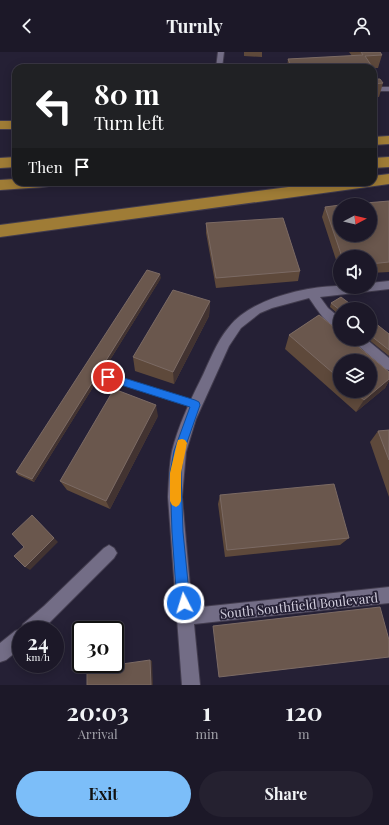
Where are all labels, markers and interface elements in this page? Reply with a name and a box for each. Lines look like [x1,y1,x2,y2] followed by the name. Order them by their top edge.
[166,14,223,38] text: Turnly
[16,15,38,37] icon: back
[351,15,373,37] icon: person
[94,75,160,112] text: 80 m
[28,80,80,132] icon: left
[94,111,164,135] text: Turn left
[71,156,93,178] icon: arrive
[28,157,63,177] text: Then
[333,198,377,242] north arrow
[333,198,377,398] map controls
[333,250,377,294] button: sound
[333,302,377,346] button: search
[333,354,377,398] button: layers
[91,360,125,394] pin
[97,366,119,388] icon: arrive
[163,582,205,624] position arrow
[219,588,379,622] street label: South Southfield Boulevard
[72,621,124,673] speed limit sign: 30
[27,628,49,655] text: 24
[26,650,50,664] text: km/h
[67,695,129,727] text: 20:03
[202,695,212,727] text: 1
[285,695,322,727] text: 120
[78,725,118,742] text: Arrival
[195,725,219,742] text: min
[298,725,310,742] text: m
[16,771,191,817] button: Exit
[199,771,373,817] button: Share

